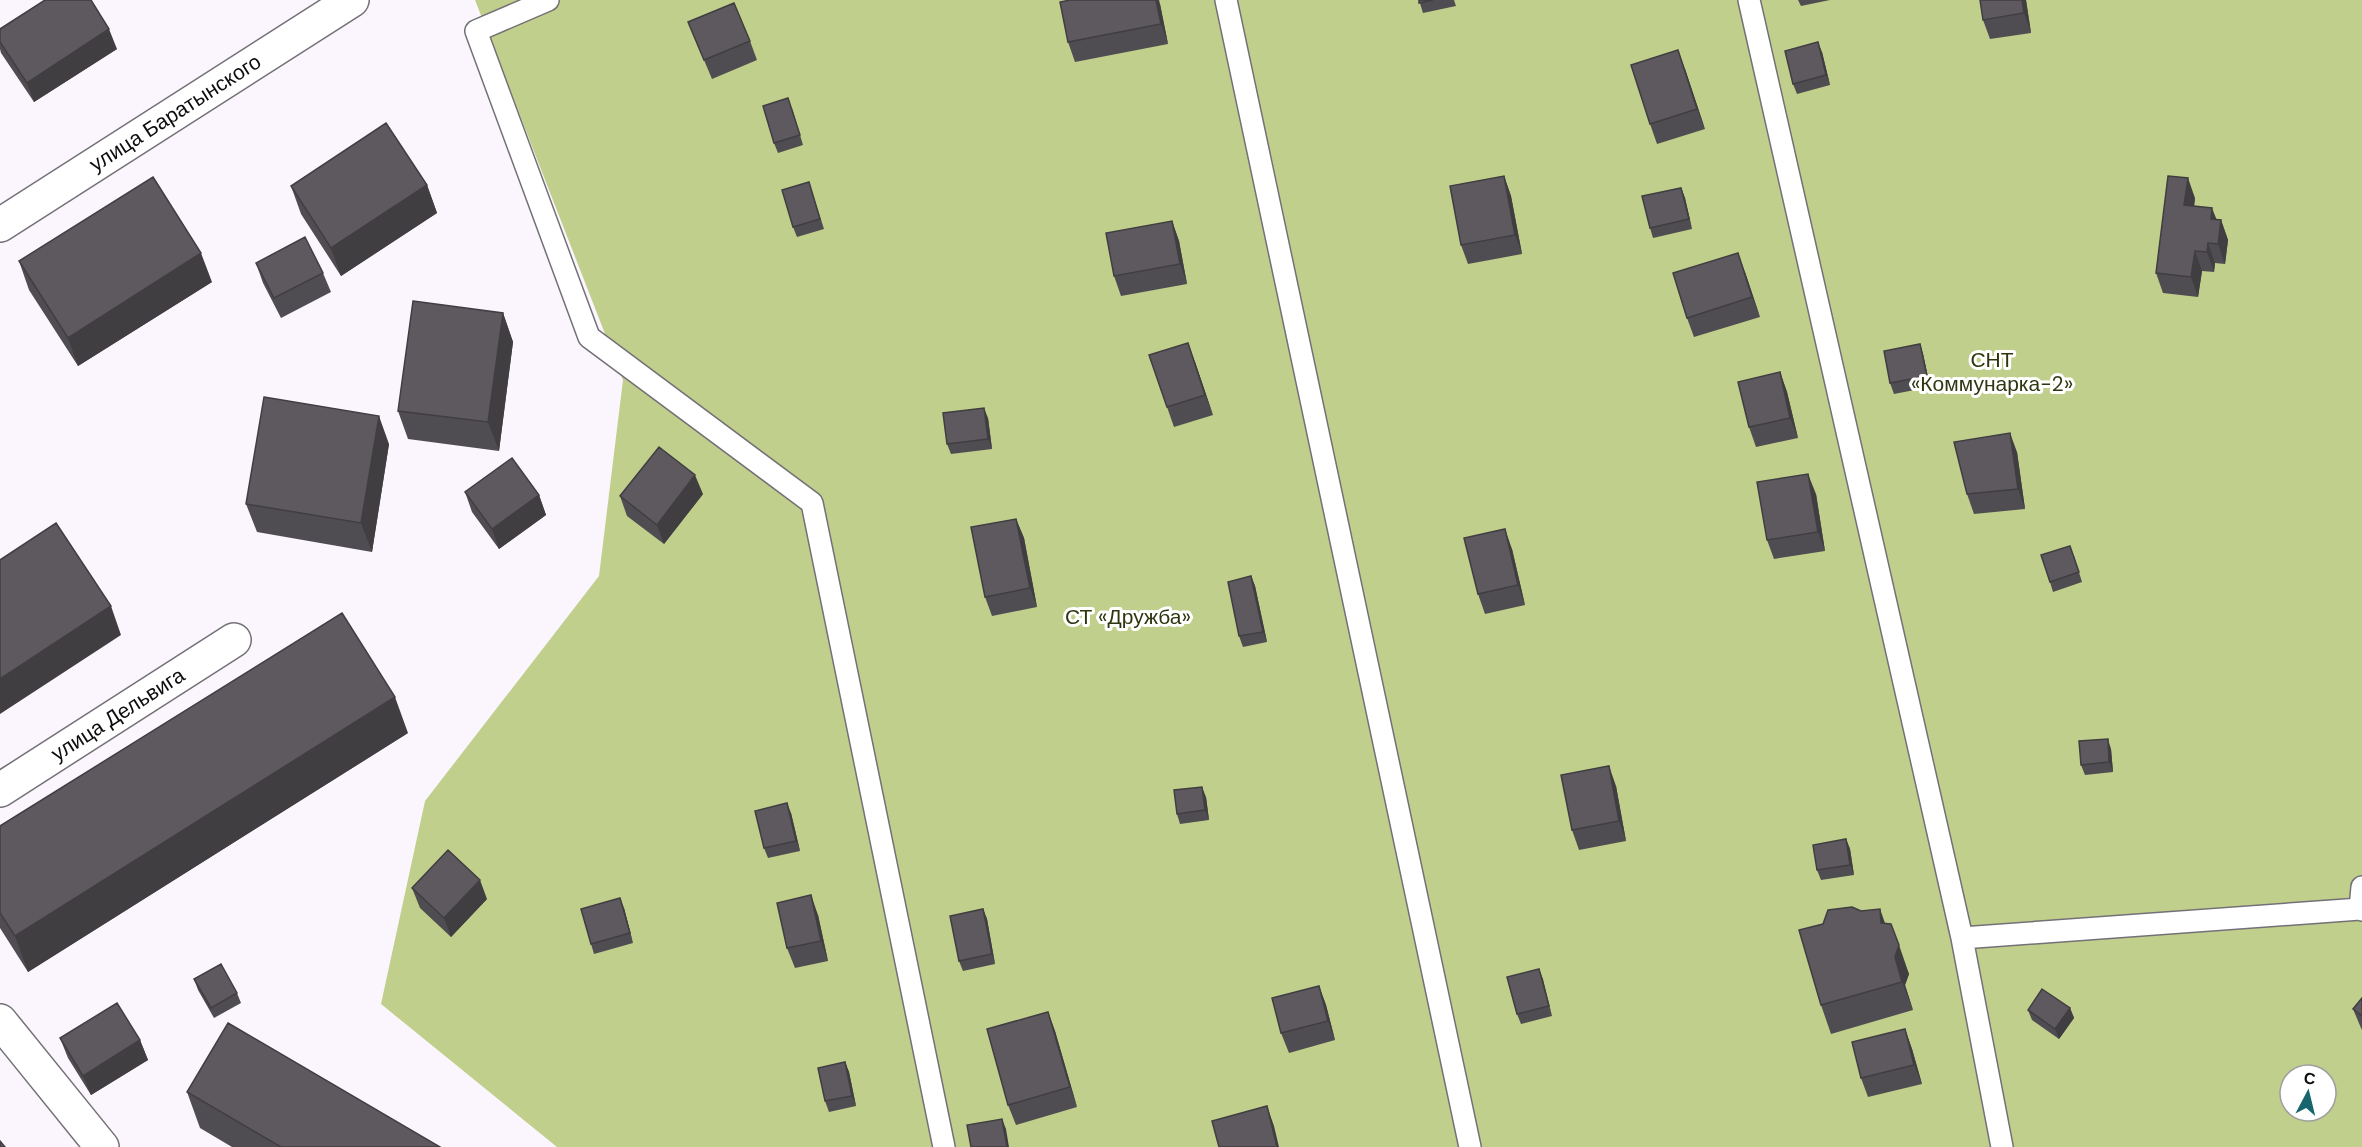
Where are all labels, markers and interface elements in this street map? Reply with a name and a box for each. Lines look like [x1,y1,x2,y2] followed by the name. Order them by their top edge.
[84,48,266,178] street label: улица Баратынского
[1911,346,2073,398] park label: СНТ «Коммунарка-2»
[1065,603,1191,631] park label: СТ «Дружба»
[46,661,190,768] street label: улица Дельвига
[2278,1063,2338,1123] north arrow
[2303,1067,2317,1090] text: С

